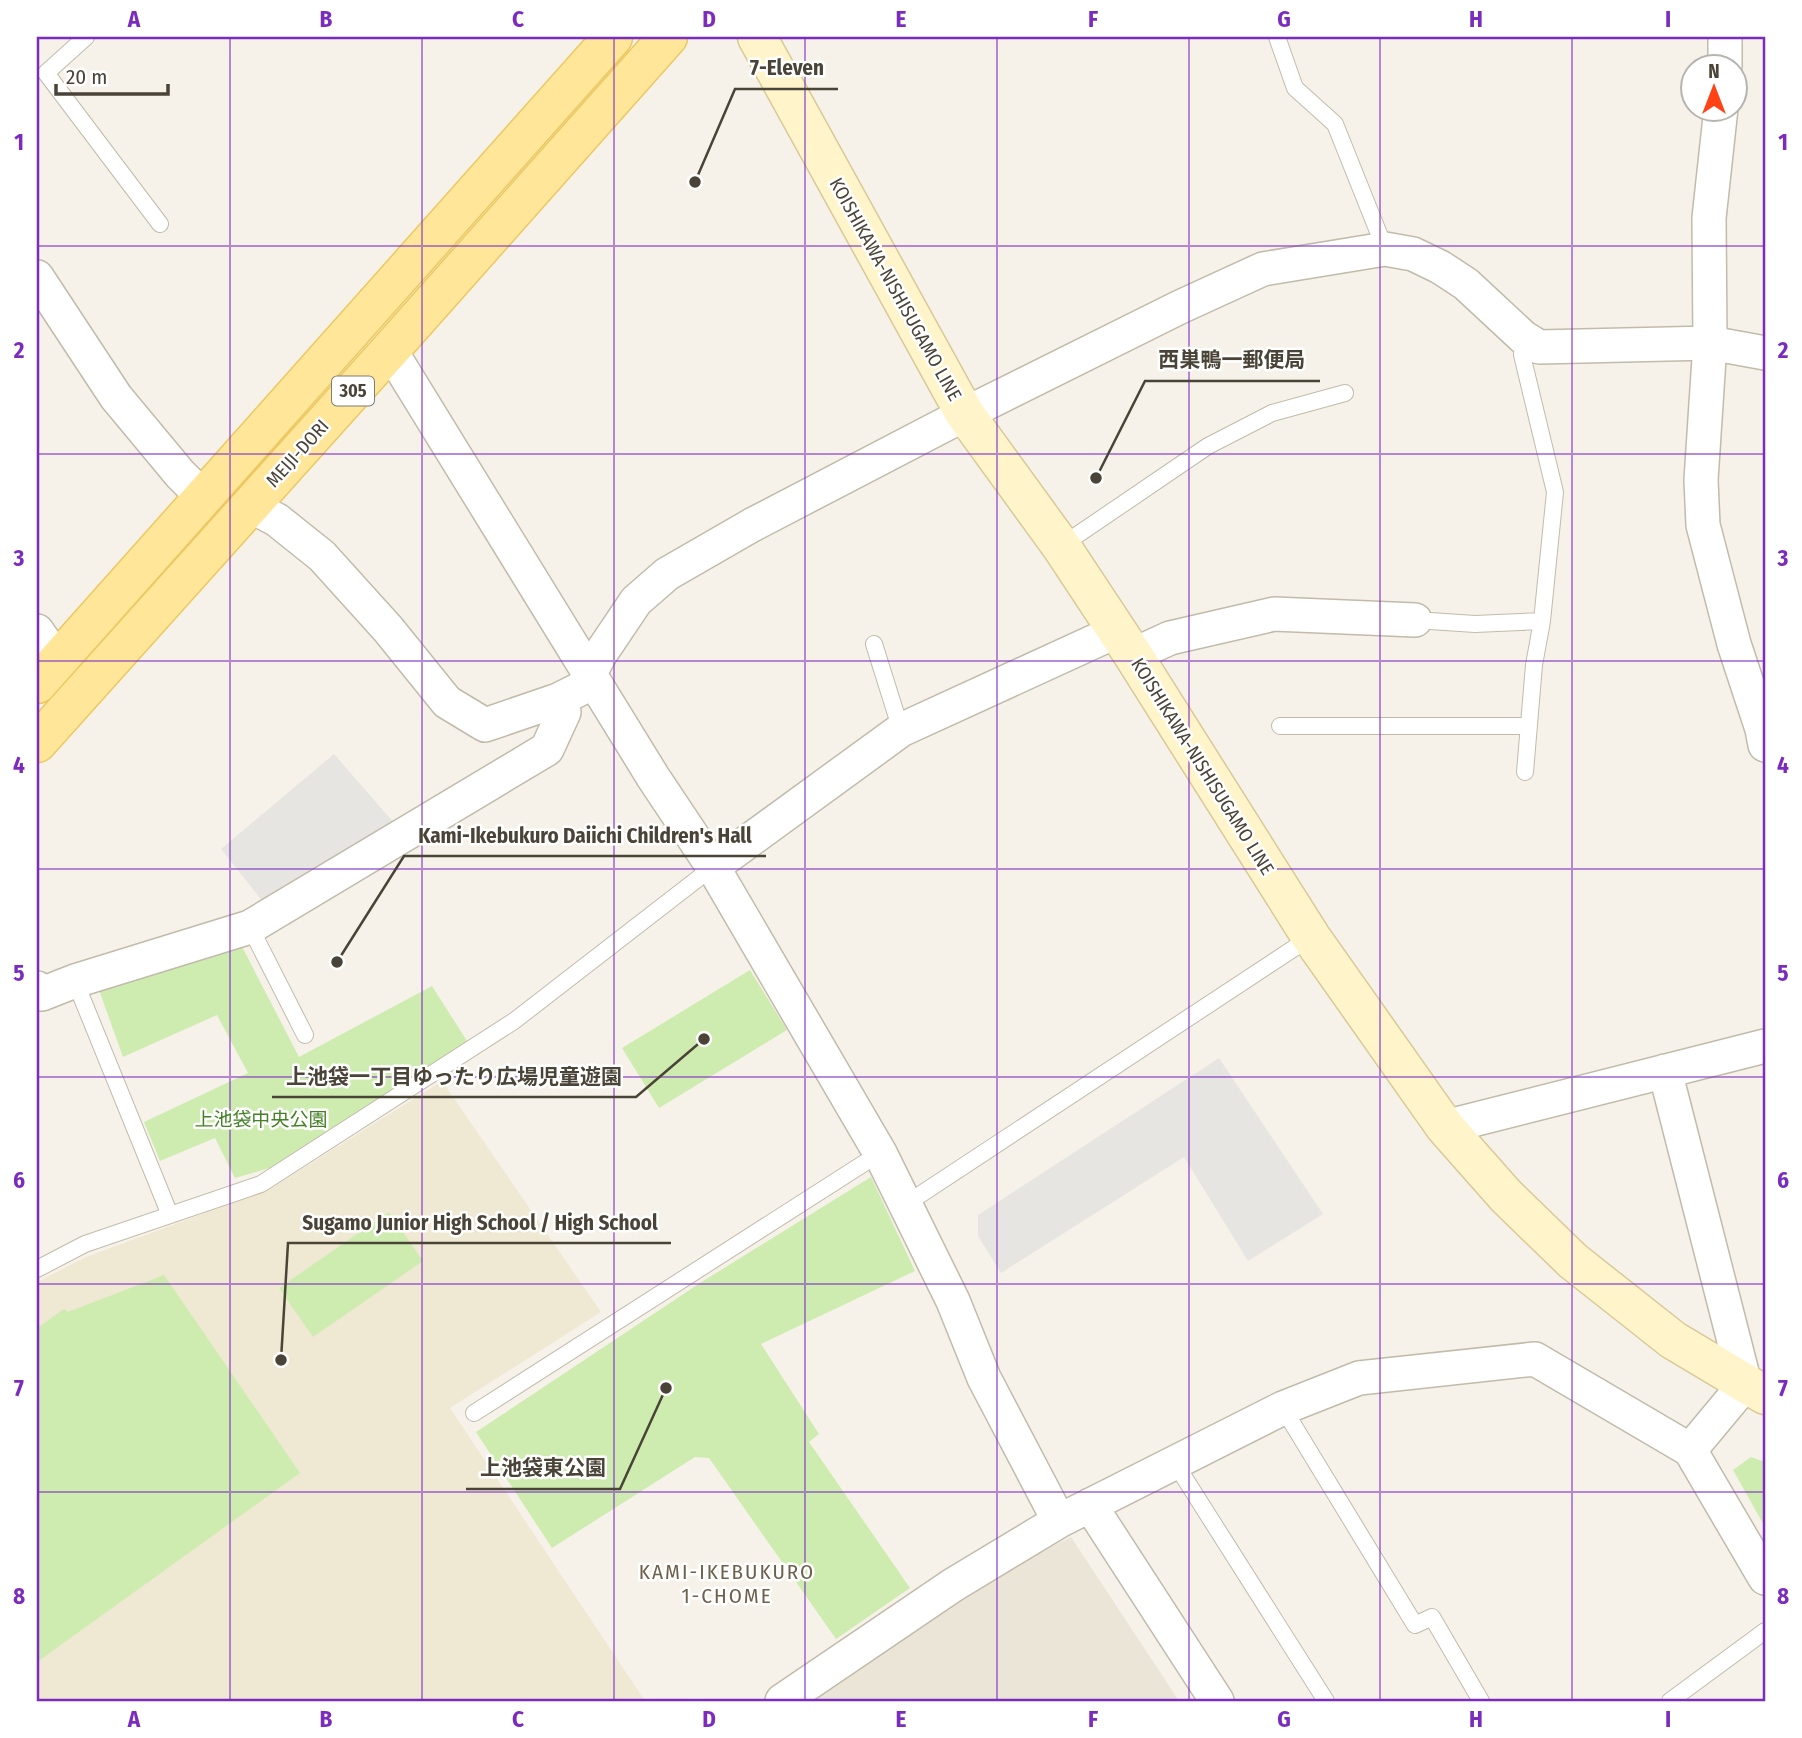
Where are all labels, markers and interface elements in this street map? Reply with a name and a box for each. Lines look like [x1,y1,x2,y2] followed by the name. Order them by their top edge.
[127,5,141,33] text: A
[320,5,333,33] text: B
[512,5,524,33] text: C
[702,5,716,33] text: D
[896,5,907,33] text: E
[1088,5,1098,33] text: F
[1277,5,1291,33] text: G
[1469,5,1483,33] text: H
[1665,5,1671,33] text: I
[735,47,838,89] callout: 7-Eleven
[56,52,168,96] scale bar
[1680,52,1750,122] north arrow
[750,55,824,81] text: 7-Eleven
[1708,60,1720,83] text: N
[66,64,107,90] text: 20 m
[14,128,24,156] text: 1
[1778,128,1788,156] text: 1
[825,174,967,405] street label: KOISHIKAWA-NISHISUGAMO LINE
[13,336,25,364] text: 2
[1777,336,1789,364] text: 2
[1145,339,1320,381] callout: 西巣鴨一郵便局
[1159,347,1306,373] text: 西巣鴨一郵便局
[332,376,374,405] road number: 305
[261,415,334,492] street label: MEIJI-DORI
[13,544,25,572] text: 3
[1777,544,1789,572] text: 3
[1126,654,1279,879] street label: KOISHIKAWA-NISHISUGAMO LINE
[13,751,25,779] text: 4
[1777,751,1789,779] text: 4
[404,814,766,856] callout: Kami-Ikebukuro Daiichi Children's Hall
[418,823,752,849] text: Kami-Ikebukuro Daiichi Children's Hall
[13,959,25,987] text: 5
[1777,959,1789,987] text: 5
[272,1055,636,1097] callout: 上池袋一丁目ゆったり広場児童遊園
[286,1064,622,1090] text: 上池袋一丁目ゆったり広場児童遊園
[194,1108,328,1131] park label: 上池袋中央公園
[13,1166,25,1194] text: 6
[1777,1166,1789,1194] text: 6
[288,1201,671,1243] callout: Sugamo Junior High School / High School
[302,1210,658,1236] text: Sugamo Junior High School / High School
[14,1374,24,1402] text: 7
[1778,1374,1788,1402] text: 7
[466,1447,620,1489] callout: 上池袋東公園
[480,1455,606,1481] text: 上池袋東公園
[639,1559,815,1609] district label: KAMI-IKEBUKURO 1-CHOME
[13,1582,25,1610] text: 8
[1777,1582,1789,1610] text: 8
[127,1705,141,1733] text: A
[320,1705,333,1733] text: B
[512,1705,524,1733] text: C
[702,1705,716,1733] text: D
[896,1705,907,1733] text: E
[1088,1705,1098,1733] text: F
[1277,1705,1291,1733] text: G
[1469,1705,1483,1733] text: H
[1665,1705,1671,1733] text: I

